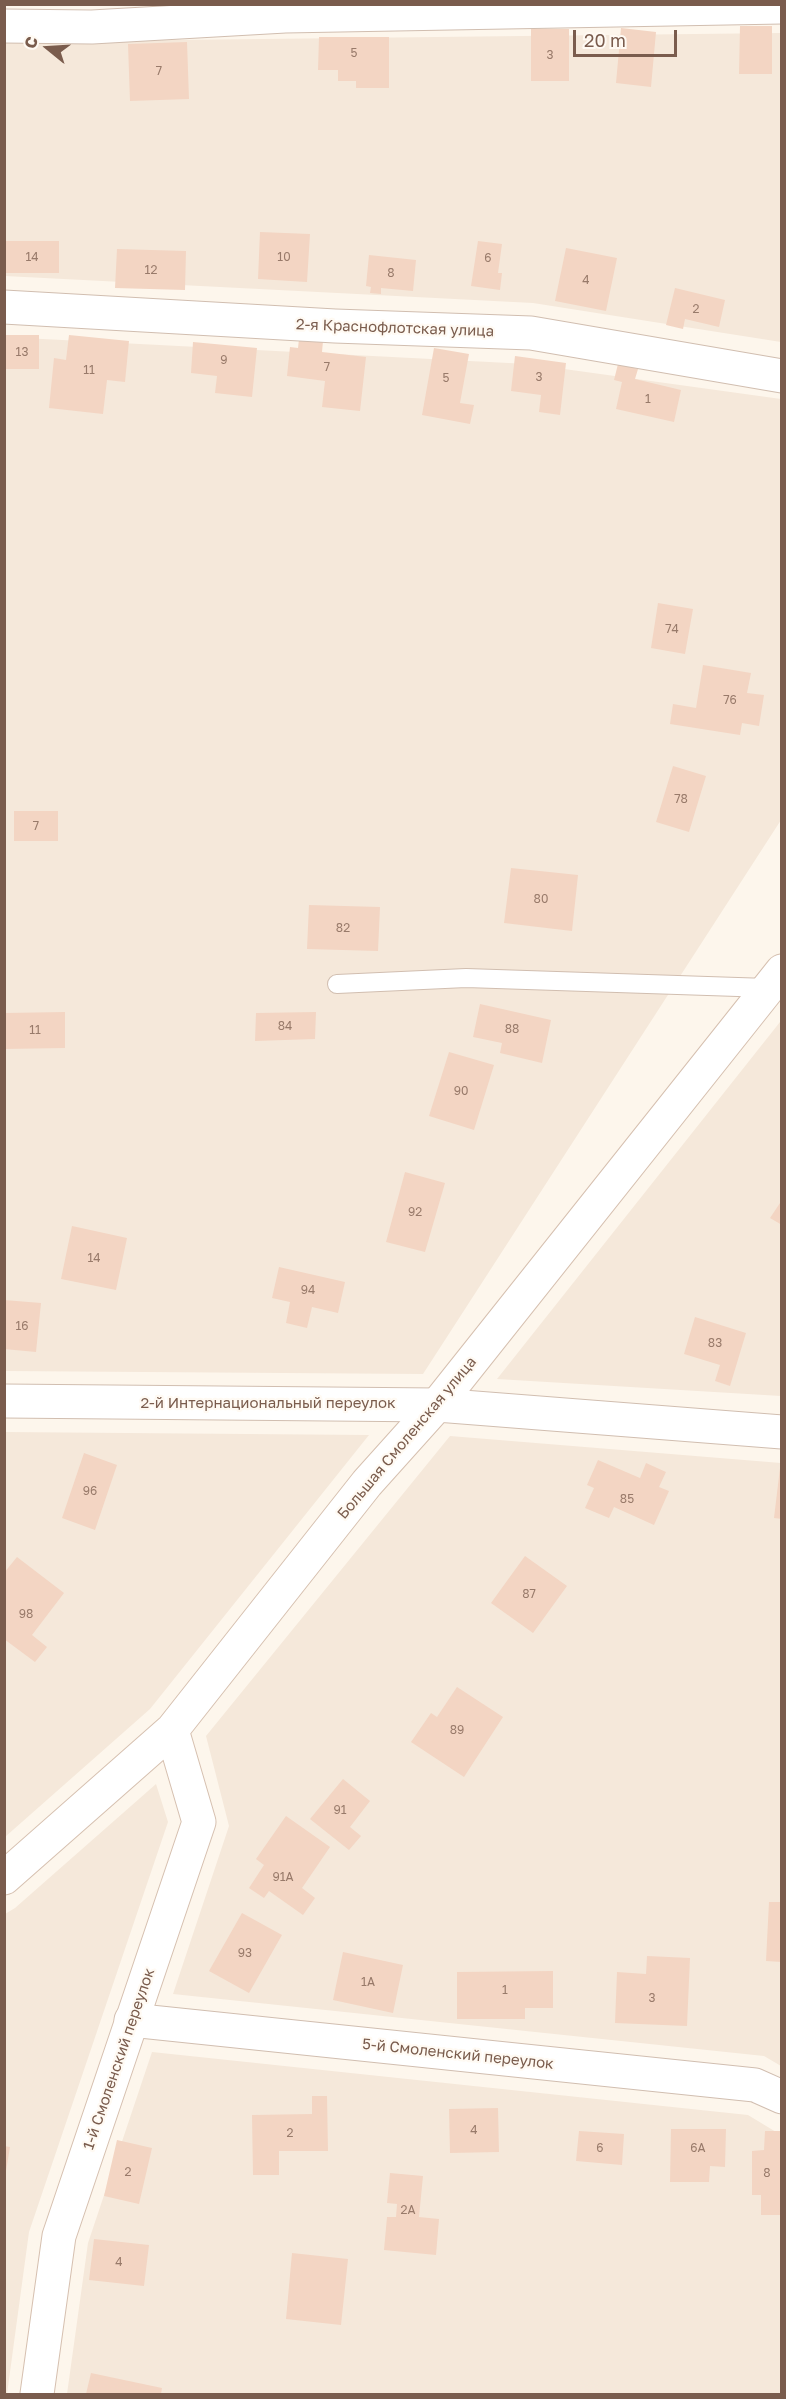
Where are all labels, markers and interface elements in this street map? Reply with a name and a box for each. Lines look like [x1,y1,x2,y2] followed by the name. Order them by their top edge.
[18,18,78,78] north arrow
[576,18,680,56] scale bar
[584,29,626,51] text: 20 m
[20,34,42,51] text: С
[351,46,357,60] house number: 5
[546,48,554,62] house number: 3
[156,64,162,78] house number: 7
[25,250,39,264] house number: 14
[277,250,291,264] house number: 10
[484,251,492,265] house number: 6
[145,263,157,277] house number: 12
[387,266,395,280] house number: 8
[582,273,590,287] house number: 4
[693,302,699,316] house number: 2
[296,316,494,340] street label: 2-я Краснофлотская улица
[16,345,28,359] house number: 13
[220,353,228,367] house number: 9
[324,360,330,374] house number: 7
[83,363,95,377] house number: 11
[535,370,543,384] house number: 3
[443,371,449,385] house number: 5
[645,392,651,406] house number: 1
[665,622,679,636] house number: 74
[723,693,737,707] house number: 76
[674,792,688,806] house number: 78
[33,819,39,833] house number: 7
[534,892,548,906] house number: 80
[336,921,350,935] house number: 82
[278,1019,292,1033] house number: 84
[505,1022,519,1036] house number: 88
[29,1023,41,1037] house number: 11
[454,1084,468,1098] house number: 90
[408,1205,422,1219] house number: 92
[87,1251,101,1265] house number: 14
[301,1283,315,1297] house number: 94
[15,1319,29,1333] house number: 16
[708,1336,722,1350] house number: 83
[334,1353,480,1523] street label: Большая Смоленская улица
[140,1394,396,1412] street label: 2-й Интернациональный переулок
[83,1484,97,1498] house number: 96
[620,1492,634,1506] house number: 85
[522,1587,536,1601] house number: 87
[19,1607,33,1621] house number: 98
[450,1723,464,1737] house number: 89
[333,1803,347,1817] house number: 91
[272,1870,294,1884] house number: 91А
[238,1946,252,1960] house number: 93
[79,1966,159,2152] street label: 1-й Смоленский переулок
[361,1975,375,1989] house number: 1А
[502,1983,508,1997] house number: 1
[648,1991,656,2005] house number: 3
[361,2035,555,2073] street label: 5-й Смоленский переулок
[470,2123,478,2137] house number: 4
[287,2126,293,2140] house number: 2
[596,2141,604,2155] house number: 6
[690,2141,706,2155] house number: 6А
[125,2165,131,2179] house number: 2
[763,2166,771,2180] house number: 8
[401,2203,415,2217] house number: 2А
[115,2255,123,2269] house number: 4

